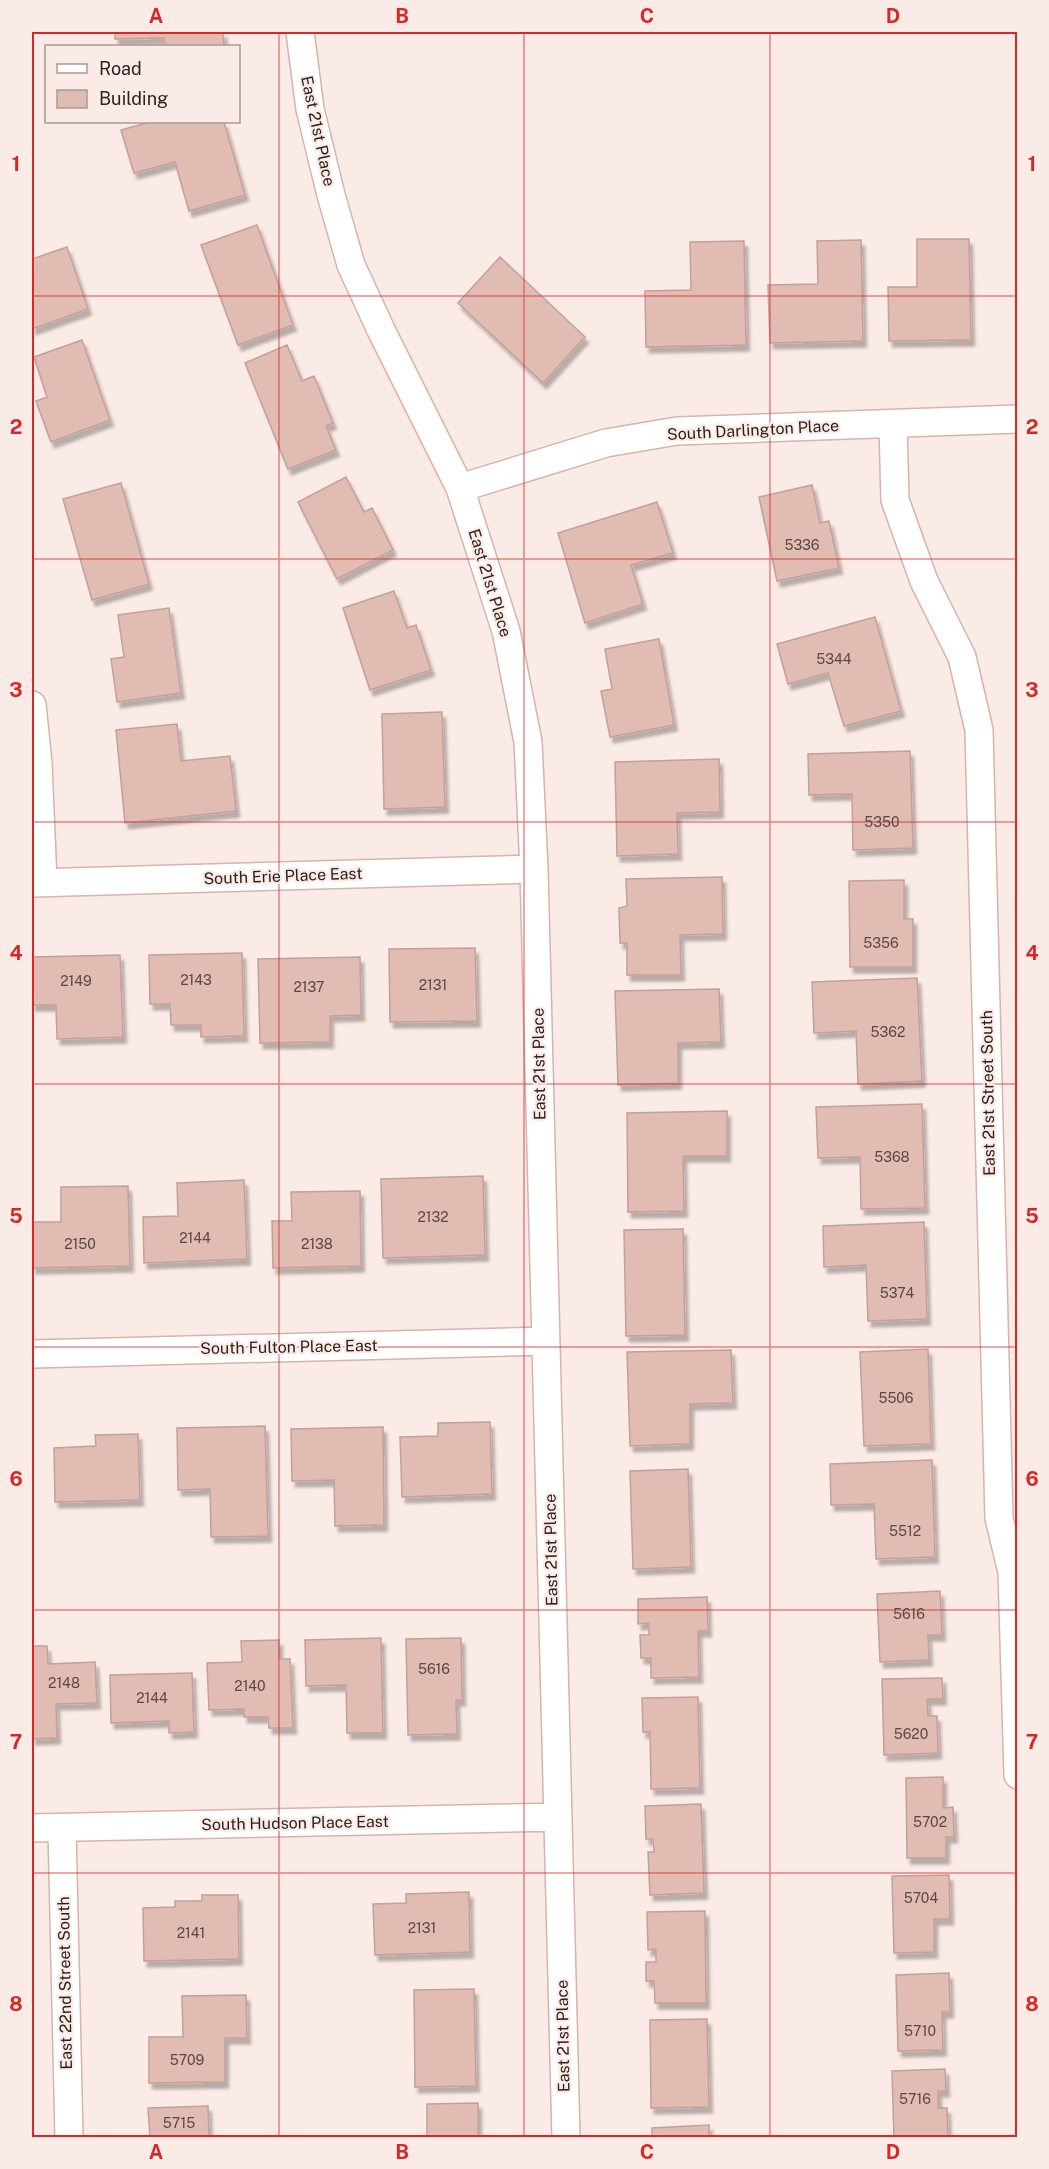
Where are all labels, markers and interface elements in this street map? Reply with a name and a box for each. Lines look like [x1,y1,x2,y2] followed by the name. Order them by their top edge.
[149,4,163,28] text: A
[395,4,409,28] text: B
[640,4,654,28] text: C
[886,4,900,28] text: D
[45,45,240,123] legend
[99,58,142,79] text: Road
[297,74,339,188] street label: East 21st Place
[99,88,168,109] text: Building
[12,152,20,176] text: 1
[1028,152,1036,176] text: 1
[10,415,22,439] text: 2
[1026,415,1038,439] text: 2
[666,416,840,444] street label: South Darlington Place
[465,527,515,639] street label: East 21st Place
[784,537,820,553] house number: 5336
[816,651,852,667] house number: 5344
[9,678,23,702] text: 3
[1025,678,1039,702] text: 3
[864,814,900,830] house number: 5350
[203,864,363,888] street label: South Erie Place East
[863,935,899,951] house number: 5356
[9,941,23,965] text: 4
[1025,941,1039,965] text: 4
[180,972,212,988] house number: 2143
[60,973,92,989] house number: 2149
[419,977,447,993] house number: 2131
[293,979,325,995] house number: 2137
[529,1008,549,1120] street label: East 21st Place
[977,1010,999,1176] street label: East 21st Street South
[871,1024,905,1040] house number: 5362
[874,1149,910,1165] house number: 5368
[9,1204,23,1228] text: 5
[1025,1204,1039,1228] text: 5
[417,1209,449,1225] house number: 2132
[179,1230,211,1246] house number: 2144
[64,1236,96,1252] house number: 2150
[301,1236,333,1252] house number: 2138
[880,1285,914,1301] house number: 5374
[200,1336,378,1358] street label: South Fulton Place East
[878,1390,914,1406] house number: 5506
[9,1467,23,1491] text: 6
[1025,1467,1039,1491] text: 6
[541,1494,561,1606] street label: East 21st Place
[889,1523,921,1539] house number: 5512
[893,1606,925,1622] house number: 5616
[418,1661,450,1677] house number: 5616
[48,1675,80,1691] house number: 2148
[234,1678,266,1694] house number: 2140
[136,1690,168,1706] house number: 2144
[894,1726,928,1742] house number: 5620
[10,1730,22,1754] text: 7
[1026,1730,1038,1754] text: 7
[201,1812,389,1834] street label: South Hudson Place East
[913,1814,947,1830] house number: 5702
[904,1890,938,1906] house number: 5704
[54,1896,76,2070] street label: East 22nd Street South
[408,1920,436,1936] house number: 2131
[177,1925,205,1941] house number: 2141
[553,1980,573,2092] street label: East 21st Place
[9,1992,23,2016] text: 8
[1025,1992,1039,2016] text: 8
[904,2023,936,2039] house number: 5710
[170,2052,204,2068] house number: 5709
[899,2091,931,2107] house number: 5716
[163,2115,195,2131] house number: 5715
[149,2140,163,2164] text: A
[395,2140,409,2164] text: B
[640,2140,654,2164] text: C
[886,2140,900,2164] text: D

